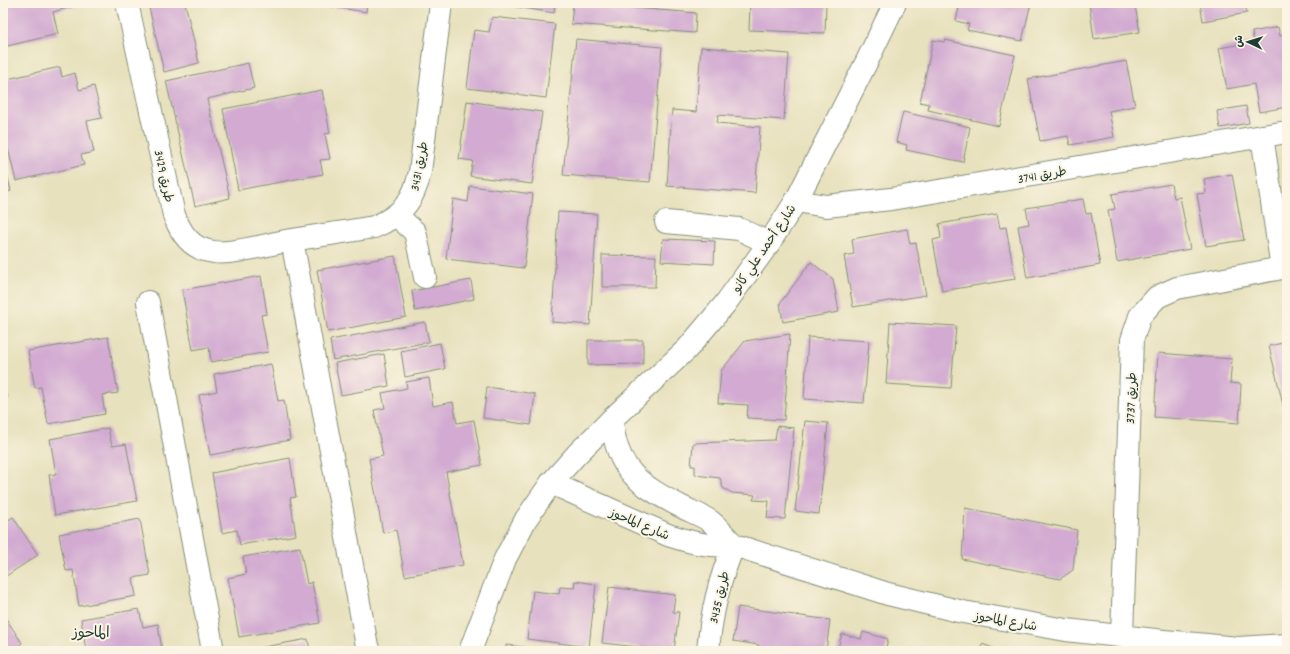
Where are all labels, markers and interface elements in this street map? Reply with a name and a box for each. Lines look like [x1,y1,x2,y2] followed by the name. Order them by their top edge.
[1228,22,1268,62] north arrow
[1232,35,1248,48] text: ش
[406,140,435,193] street label: طريق 3431
[148,149,177,204] street label: طريق 3429
[1017,163,1068,190] street label: طريق 3741
[728,201,802,298] street label: شارع أحمد علي كانو
[1122,372,1143,424] street label: طريق 3737
[605,504,672,546] street label: شارع الماحوز
[705,569,736,626] street label: طريق 3435
[972,607,1039,637] street label: شارع الماحوز
[71,623,110,645] district label: الماحوز

